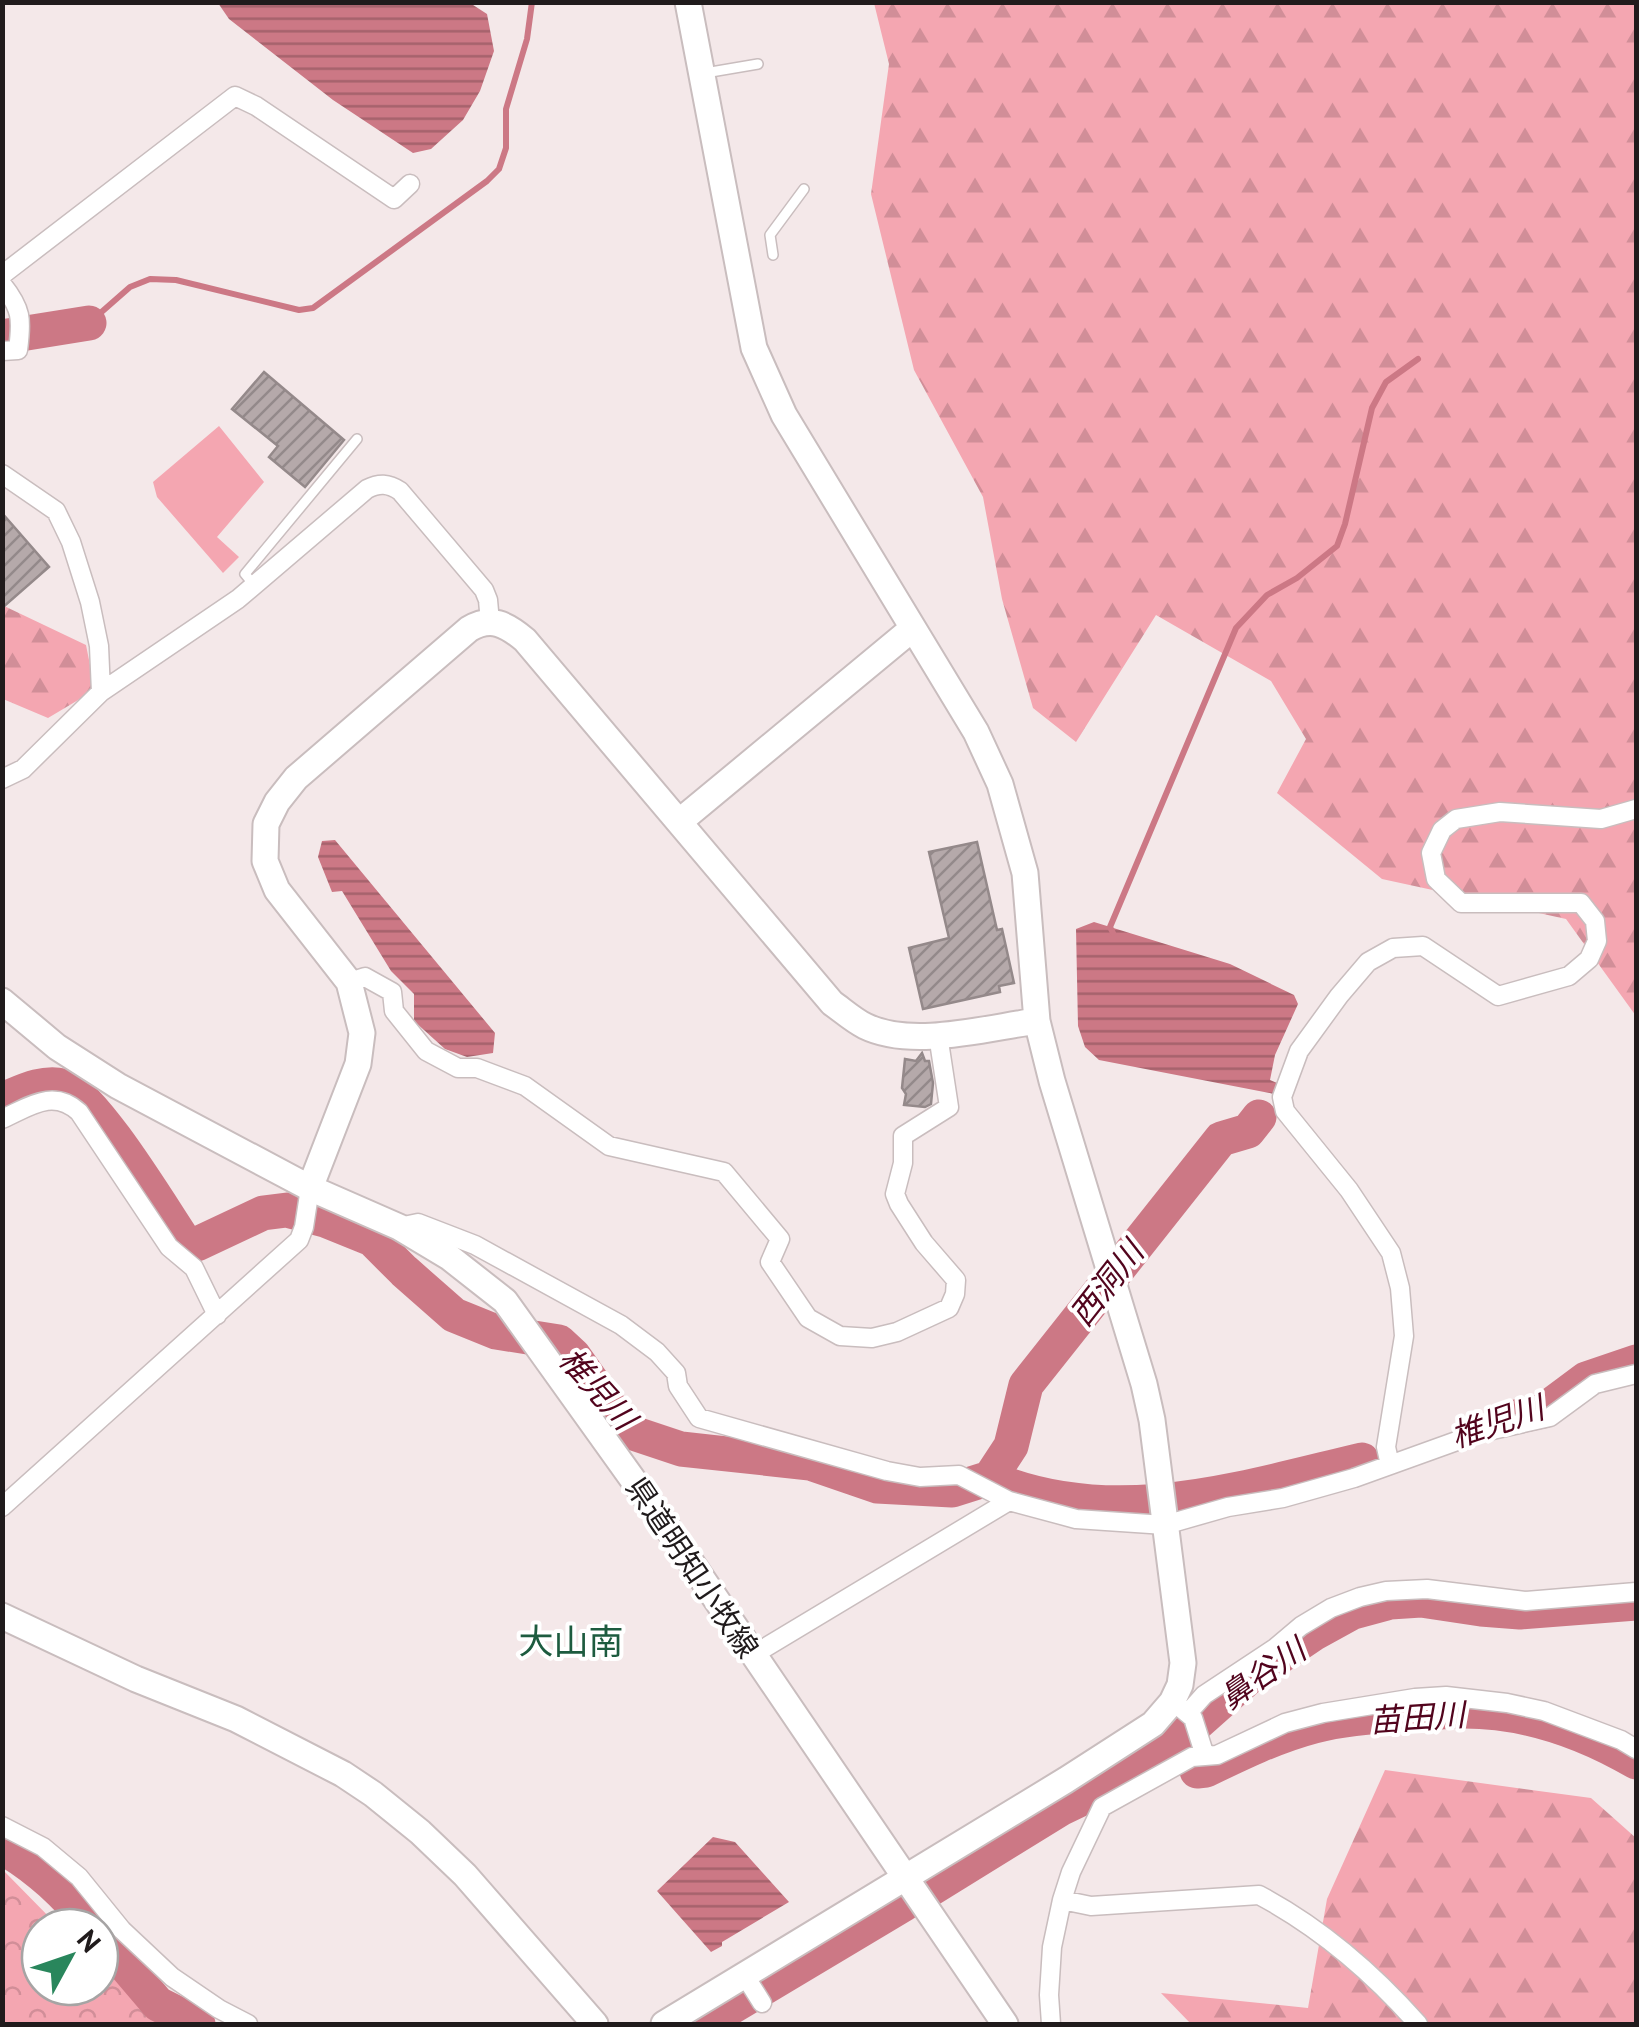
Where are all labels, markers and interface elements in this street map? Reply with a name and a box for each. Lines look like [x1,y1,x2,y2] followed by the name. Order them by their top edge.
[1060,1230,1154,1334] water label: 西洞川
[550,1338,648,1440] water label: 椎児川
[1445,1385,1552,1456] water label: 椎児川
[618,1469,768,1665] street label: 県道明知小牧線
[518,1618,624,1664] district label: 大山南
[1211,1627,1316,1718] water label: 鼻谷川
[1368,1692,1469,1741] water label: 苗田川
[20,1907,120,2007] north arrow
[69,1922,110,1960] text: N

